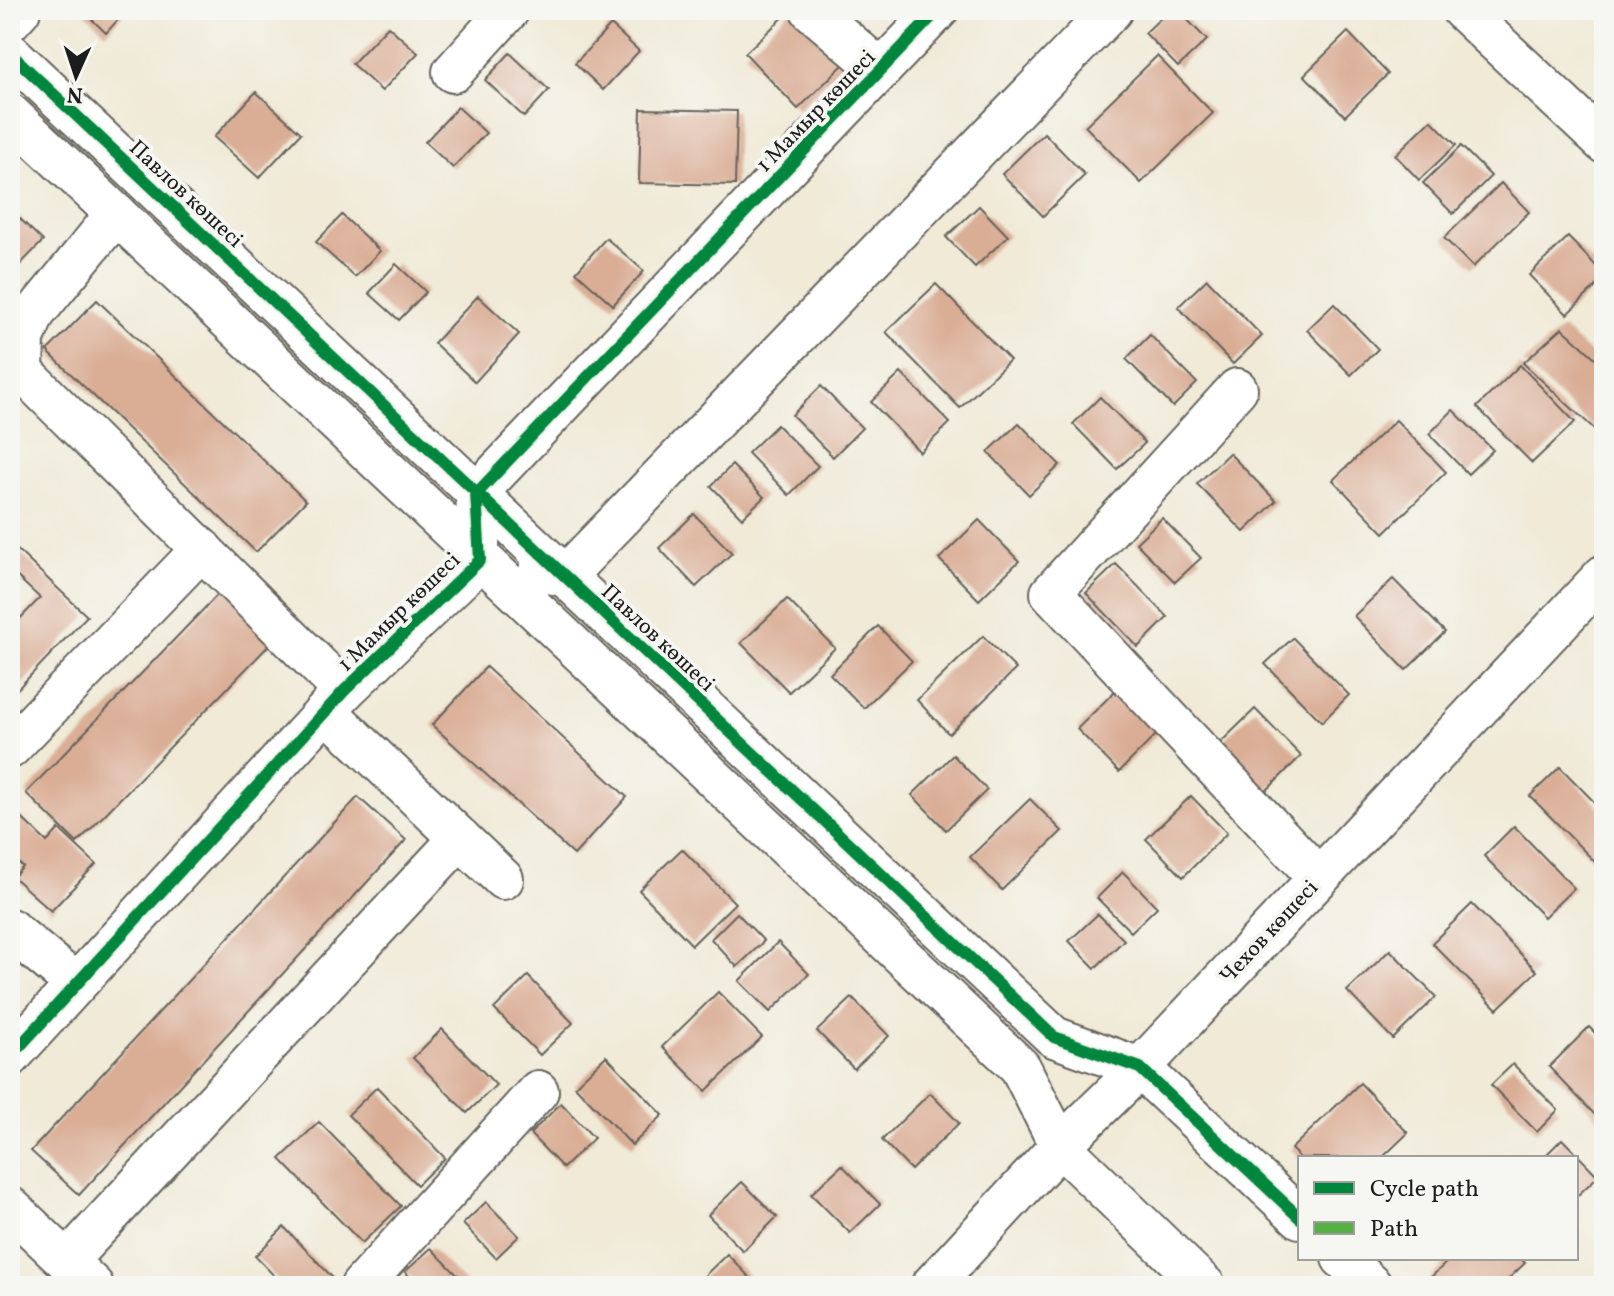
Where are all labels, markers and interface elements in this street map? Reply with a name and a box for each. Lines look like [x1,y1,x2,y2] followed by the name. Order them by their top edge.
[36,36,116,116] north arrow
[750,43,884,180] street label: 1 Мамыр көшесі
[66,78,84,109] text: N
[121,134,249,256] street label: Павлов көшесі
[331,546,468,680] street label: 1 Мамыр көшесі
[593,578,721,700] street label: Павлов көшесі
[1213,874,1326,992] street label: Чехов көшесі
[1298,1156,1578,1260] legend
[1370,1173,1479,1207] text: Cycle path
[1370,1213,1418,1247] text: Path

